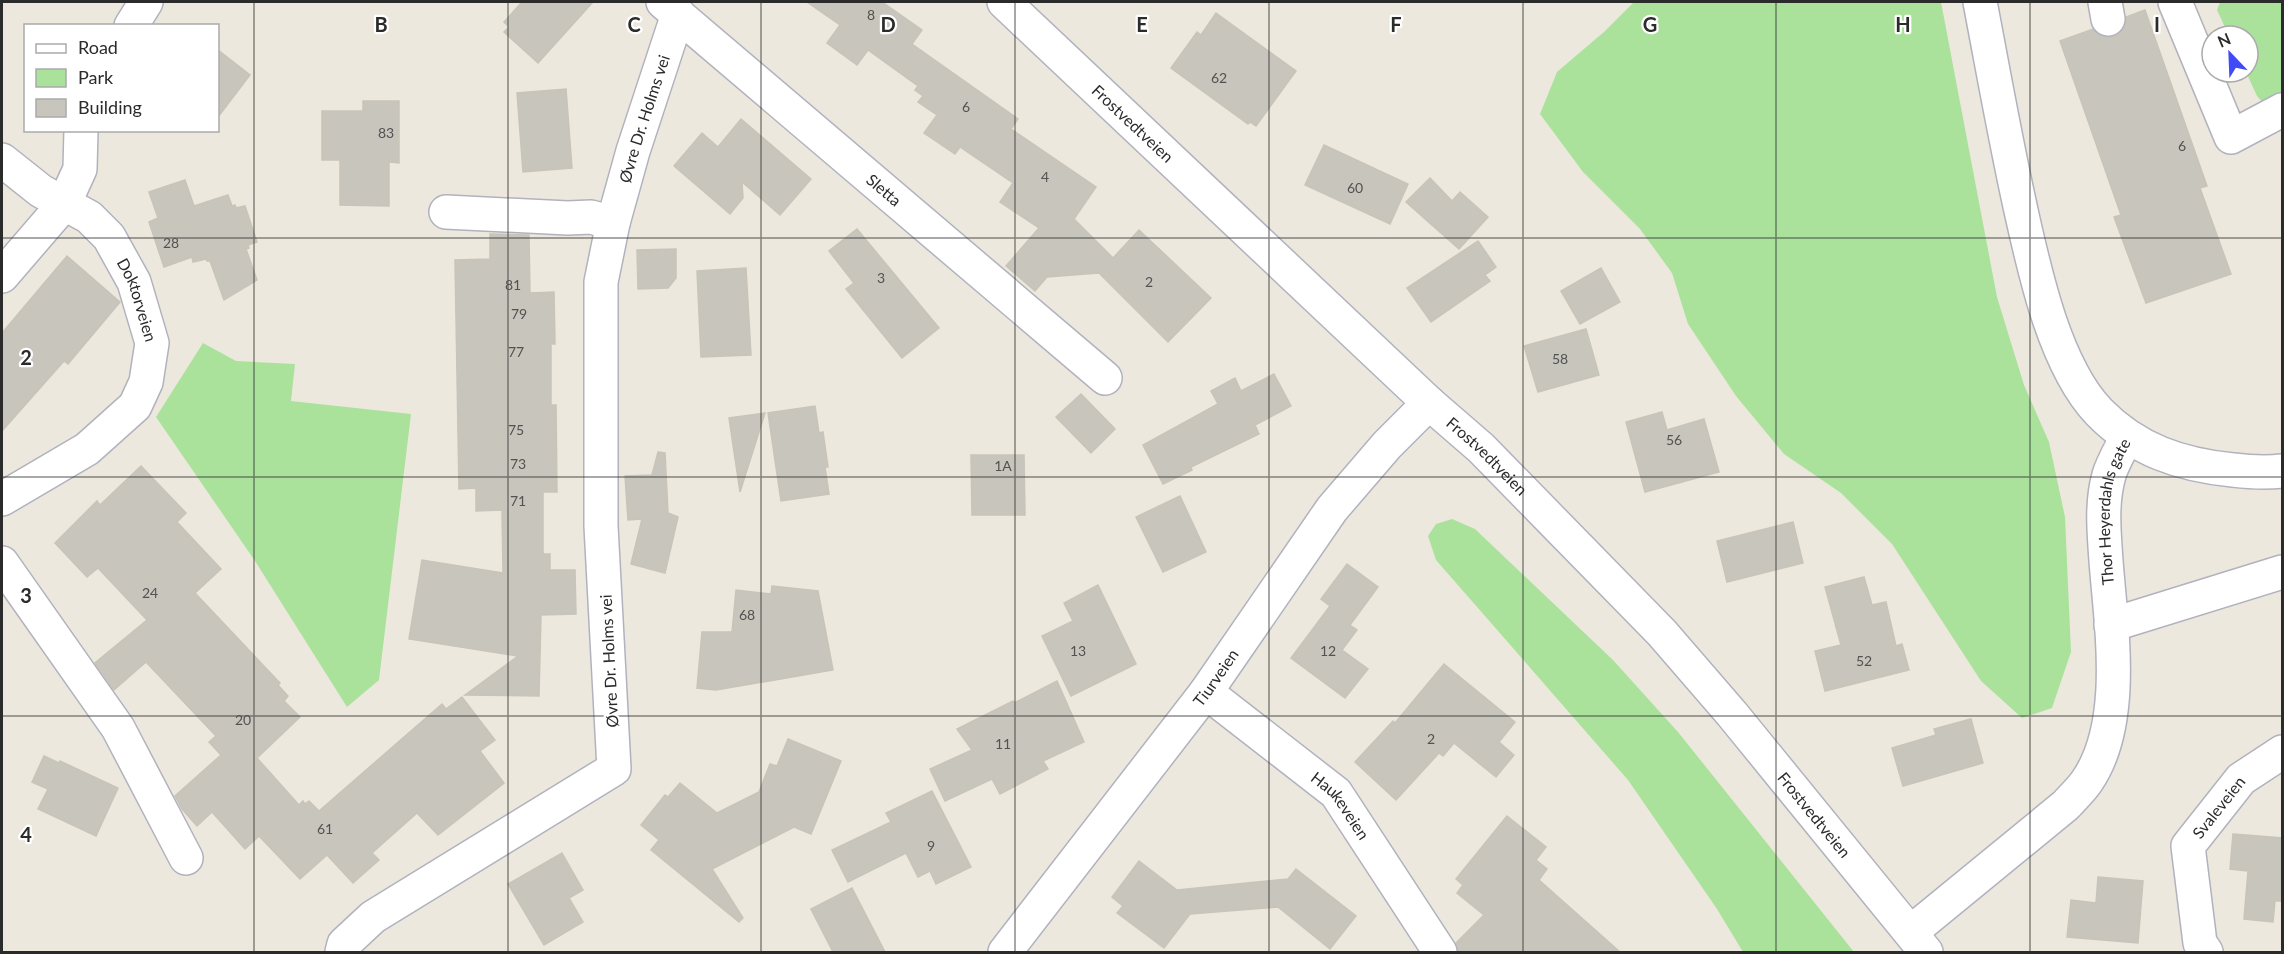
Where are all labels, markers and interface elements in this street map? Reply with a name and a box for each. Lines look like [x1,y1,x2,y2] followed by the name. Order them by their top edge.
[867,6,875,23] house number: 8
[374,12,388,36] text: B
[627,12,641,36] text: C
[880,12,896,36] text: D
[1136,12,1148,36] text: E
[1390,12,1402,36] text: F
[1643,12,1657,36] text: G
[1895,12,1911,36] text: H
[2154,12,2160,36] text: I
[24,24,219,132] legend
[2200,24,2260,84] north arrow
[2215,29,2233,51] text: N
[78,36,118,58] text: Road
[615,52,673,185] street label: Øvre Dr. Holms vei
[78,66,114,88] text: Park
[1211,69,1227,86] house number: 62
[1089,80,1178,166] street label: Frostvedtveien
[78,96,142,118] text: Building
[962,98,970,115] house number: 6
[378,124,394,141] house number: 83
[2178,137,2186,154] house number: 6
[1041,168,1049,185] house number: 4
[863,169,905,210] street label: Sletta
[1347,179,1363,196] house number: 60
[163,234,179,251] house number: 28
[114,254,161,344] street label: Doktorveien
[877,269,885,286] house number: 3
[1145,273,1153,290] house number: 2
[505,276,521,293] house number: 81
[511,305,527,322] house number: 79
[508,343,524,360] house number: 77
[20,345,32,369] text: 2
[1552,350,1568,367] house number: 58
[1443,413,1532,499] street label: Frostvedtveien
[508,421,524,438] house number: 75
[1666,431,1682,448] house number: 56
[2094,435,2134,586] street label: Thor Heyerdahls gate
[510,455,526,472] house number: 73
[994,457,1012,474] house number: 1A
[510,492,526,509] house number: 71
[20,583,32,607] text: 3
[142,584,158,601] house number: 24
[596,594,621,728] street label: Øvre Dr. Holms vei
[739,606,755,623] house number: 68
[1070,642,1086,659] house number: 13
[1320,642,1336,659] house number: 12
[1189,645,1242,710] street label: Tiurveien
[1856,652,1872,669] house number: 52
[235,711,251,728] house number: 20
[1427,730,1435,747] house number: 2
[995,735,1011,752] house number: 11
[1308,767,1374,843] street label: Haukeveien
[1774,768,1855,861] street label: Frostvedtveien
[2188,772,2249,842] street label: Svaleveien
[317,820,333,837] house number: 61
[20,822,32,846] text: 4
[927,837,935,854] house number: 9

